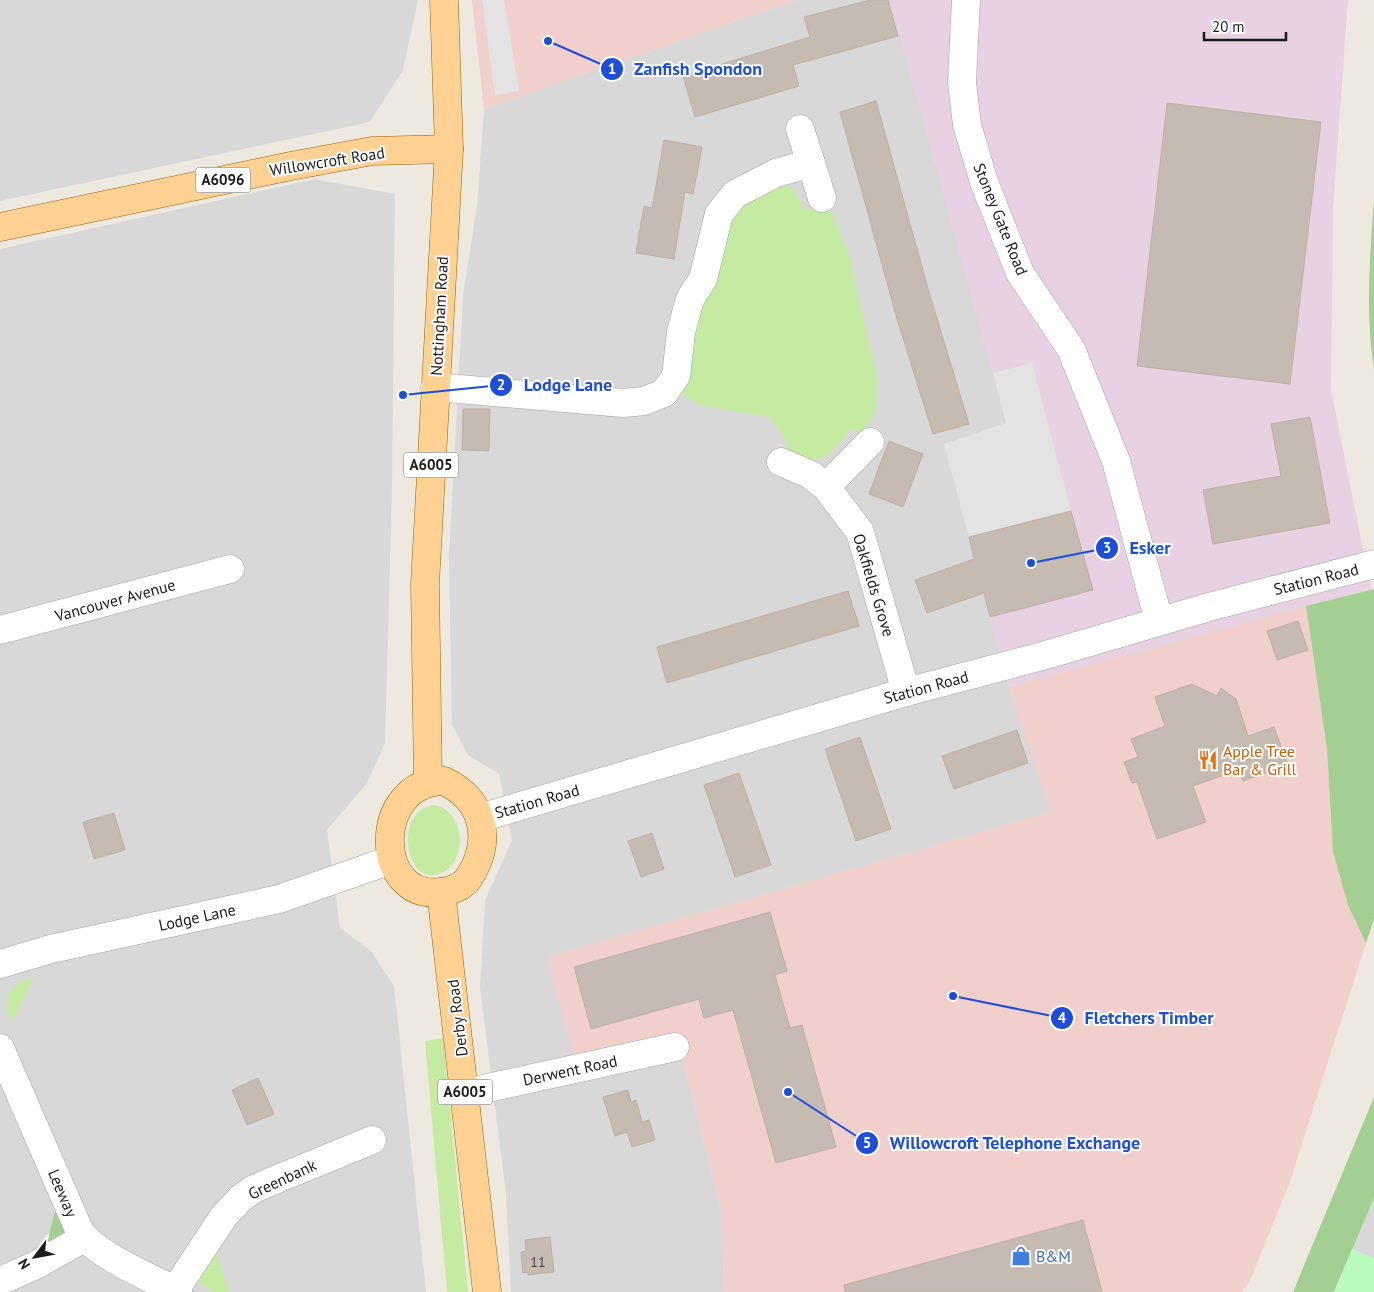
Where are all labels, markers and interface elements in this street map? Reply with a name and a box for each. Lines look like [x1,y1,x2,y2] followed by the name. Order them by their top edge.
[1204,10,1286,42] scale bar
[1212,17,1245,36] text: 20 m
[599,53,772,86] callout: Zanfish Spondon
[634,57,762,80] text: Zanfish Spondon
[608,59,616,78] text: 1
[268,142,386,180] street label: Willowcroft Road
[969,160,1033,278] street label: Stoney Gate Road
[196,168,250,192] road number: A6096
[426,256,452,376] street label: Nottingham Road
[489,368,622,401] callout: Lodge Lane
[524,373,612,396] text: Lodge Lane
[497,375,505,394] text: 2
[404,452,458,478] road number: A6005
[849,531,899,639] street label: Oakfields Grove
[1095,531,1181,564] callout: Esker
[1129,536,1171,559] text: Esker
[1103,538,1111,557] text: 3
[1271,559,1361,599] street label: Station Road
[52,574,177,626] street label: Vancouver Avenue
[881,666,971,708] street label: Station Road
[1223,741,1296,779] place label: Apple Tree Bar & Grill
[1197,749,1219,771] restaurant icon: Apple Tree Bar & Grill
[492,779,582,823] street label: Station Road
[157,899,237,935] street label: Lodge Lane
[442,978,472,1058] street label: Derby Road
[1050,1001,1224,1034] callout: Fletchers Timber
[1084,1006,1214,1029] text: Fletchers Timber
[1058,1008,1067,1027] text: 4
[521,1050,619,1090] street label: Derwent Road
[438,1080,492,1104] road number: A6005
[855,1126,1151,1159] callout: Willowcroft Telephone Exchange
[890,1131,1140,1154] text: Willowcroft Telephone Exchange
[863,1133,871,1152] text: 5
[245,1154,320,1204] street label: Greenbank
[44,1166,82,1221] street label: Leeway
[10,1232,60,1282] north arrow
[1010,1245,1032,1267] shop icon: B&M
[1036,1246,1071,1266] place label: B&M
[530,1253,546,1271] house number: 11
[14,1255,34,1273] text: N

